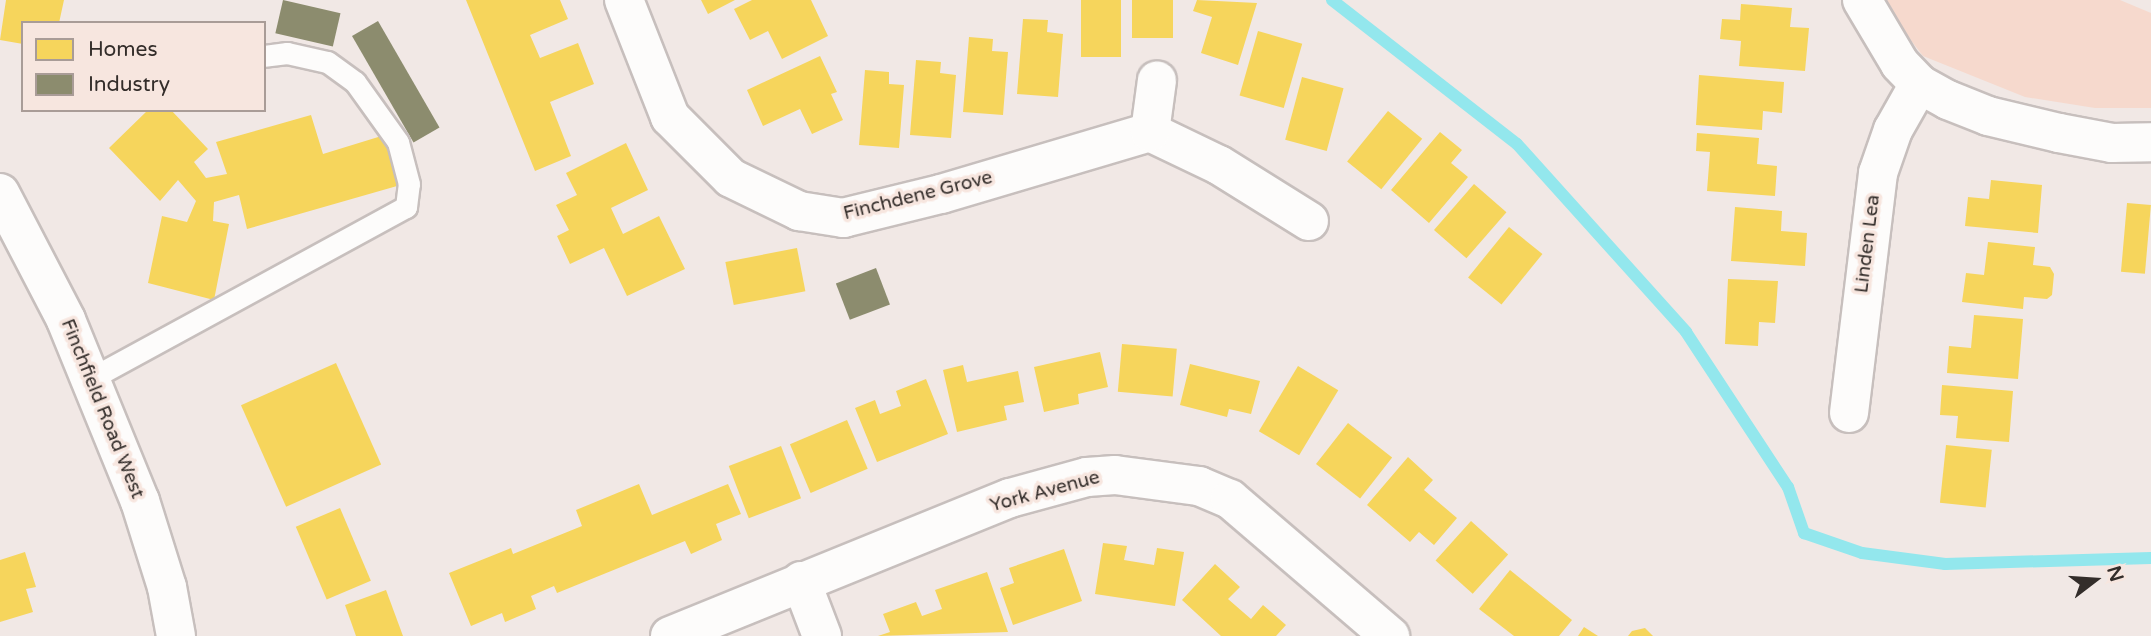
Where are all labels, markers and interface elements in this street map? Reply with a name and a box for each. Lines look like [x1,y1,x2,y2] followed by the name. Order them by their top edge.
[21,21,266,112] legend
[88,37,158,62] text: Homes
[88,72,170,97] text: Industry
[841,166,995,226] street label: Finchdene Grove
[1851,194,1885,294] street label: Linden Lea
[56,316,148,502] street label: Finchfield Road West
[988,466,1102,518] street label: York Avenue
[2060,545,2130,615] north arrow
[2102,563,2128,584] text: N

